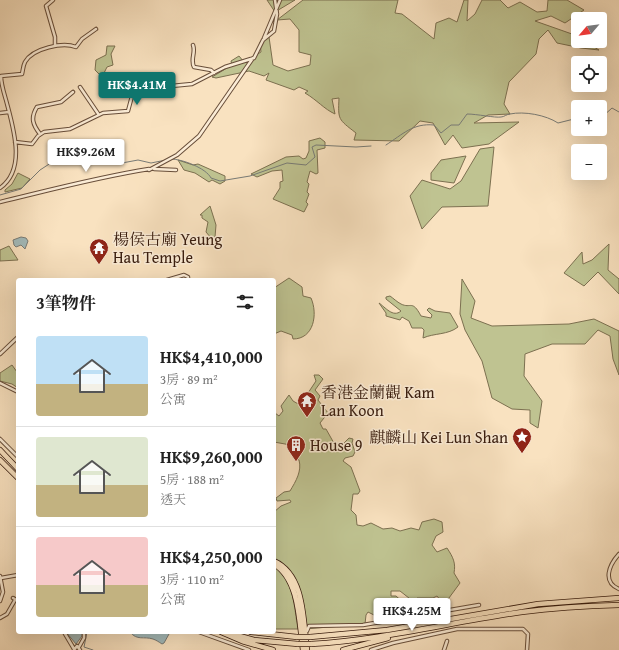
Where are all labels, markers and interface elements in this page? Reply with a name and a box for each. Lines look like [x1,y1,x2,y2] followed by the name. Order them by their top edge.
[571,12,607,48] north arrow
[571,12,607,180] map controls
[571,56,607,92] button: locate
[96,72,178,106] pin: HK$4.41M
[107,75,167,94] text: HK$4.41M
[571,100,607,136] button: +
[45,139,127,173] pin: HK$9.26M
[56,142,116,161] text: HK$9.26M
[571,144,607,180] button: −
[113,227,222,269] place label: 楊侯古廟 Yeung Hau Temple
[88,237,110,265] temple icon: 楊侯古廟 Yeung Hau Temple
[36,290,96,315] text: 3筆物件
[234,291,256,313] icon: filters
[160,344,263,369] text: HK$4,410,000
[68,352,116,400] icon: home
[160,370,218,389] text: 3房 · 89 m²
[321,380,435,422] place label: 香港金蘭觀 Kam Lan Koon
[160,390,186,409] text: 公寓
[296,390,318,418] temple icon: 香港金蘭觀 Kam Lan Koon
[369,425,508,449] place label: 麒麟山 Kei Lun Shan
[511,426,533,454] place icon: 麒麟山 Kei Lun Shan
[310,433,363,457] place label: House 9
[285,434,307,462] building icon: House 9
[160,444,263,469] text: HK$9,260,000
[68,453,116,501] icon: home
[160,470,224,489] text: 5房 · 188 m²
[160,490,186,509] text: 透天
[160,544,263,569] text: HK$4,250,000
[68,553,116,601] icon: home
[160,570,224,589] text: 3房 · 110 m²
[160,590,186,609] text: 公寓
[371,598,453,632] pin: HK$4.25M
[382,601,442,620] text: HK$4.25M

